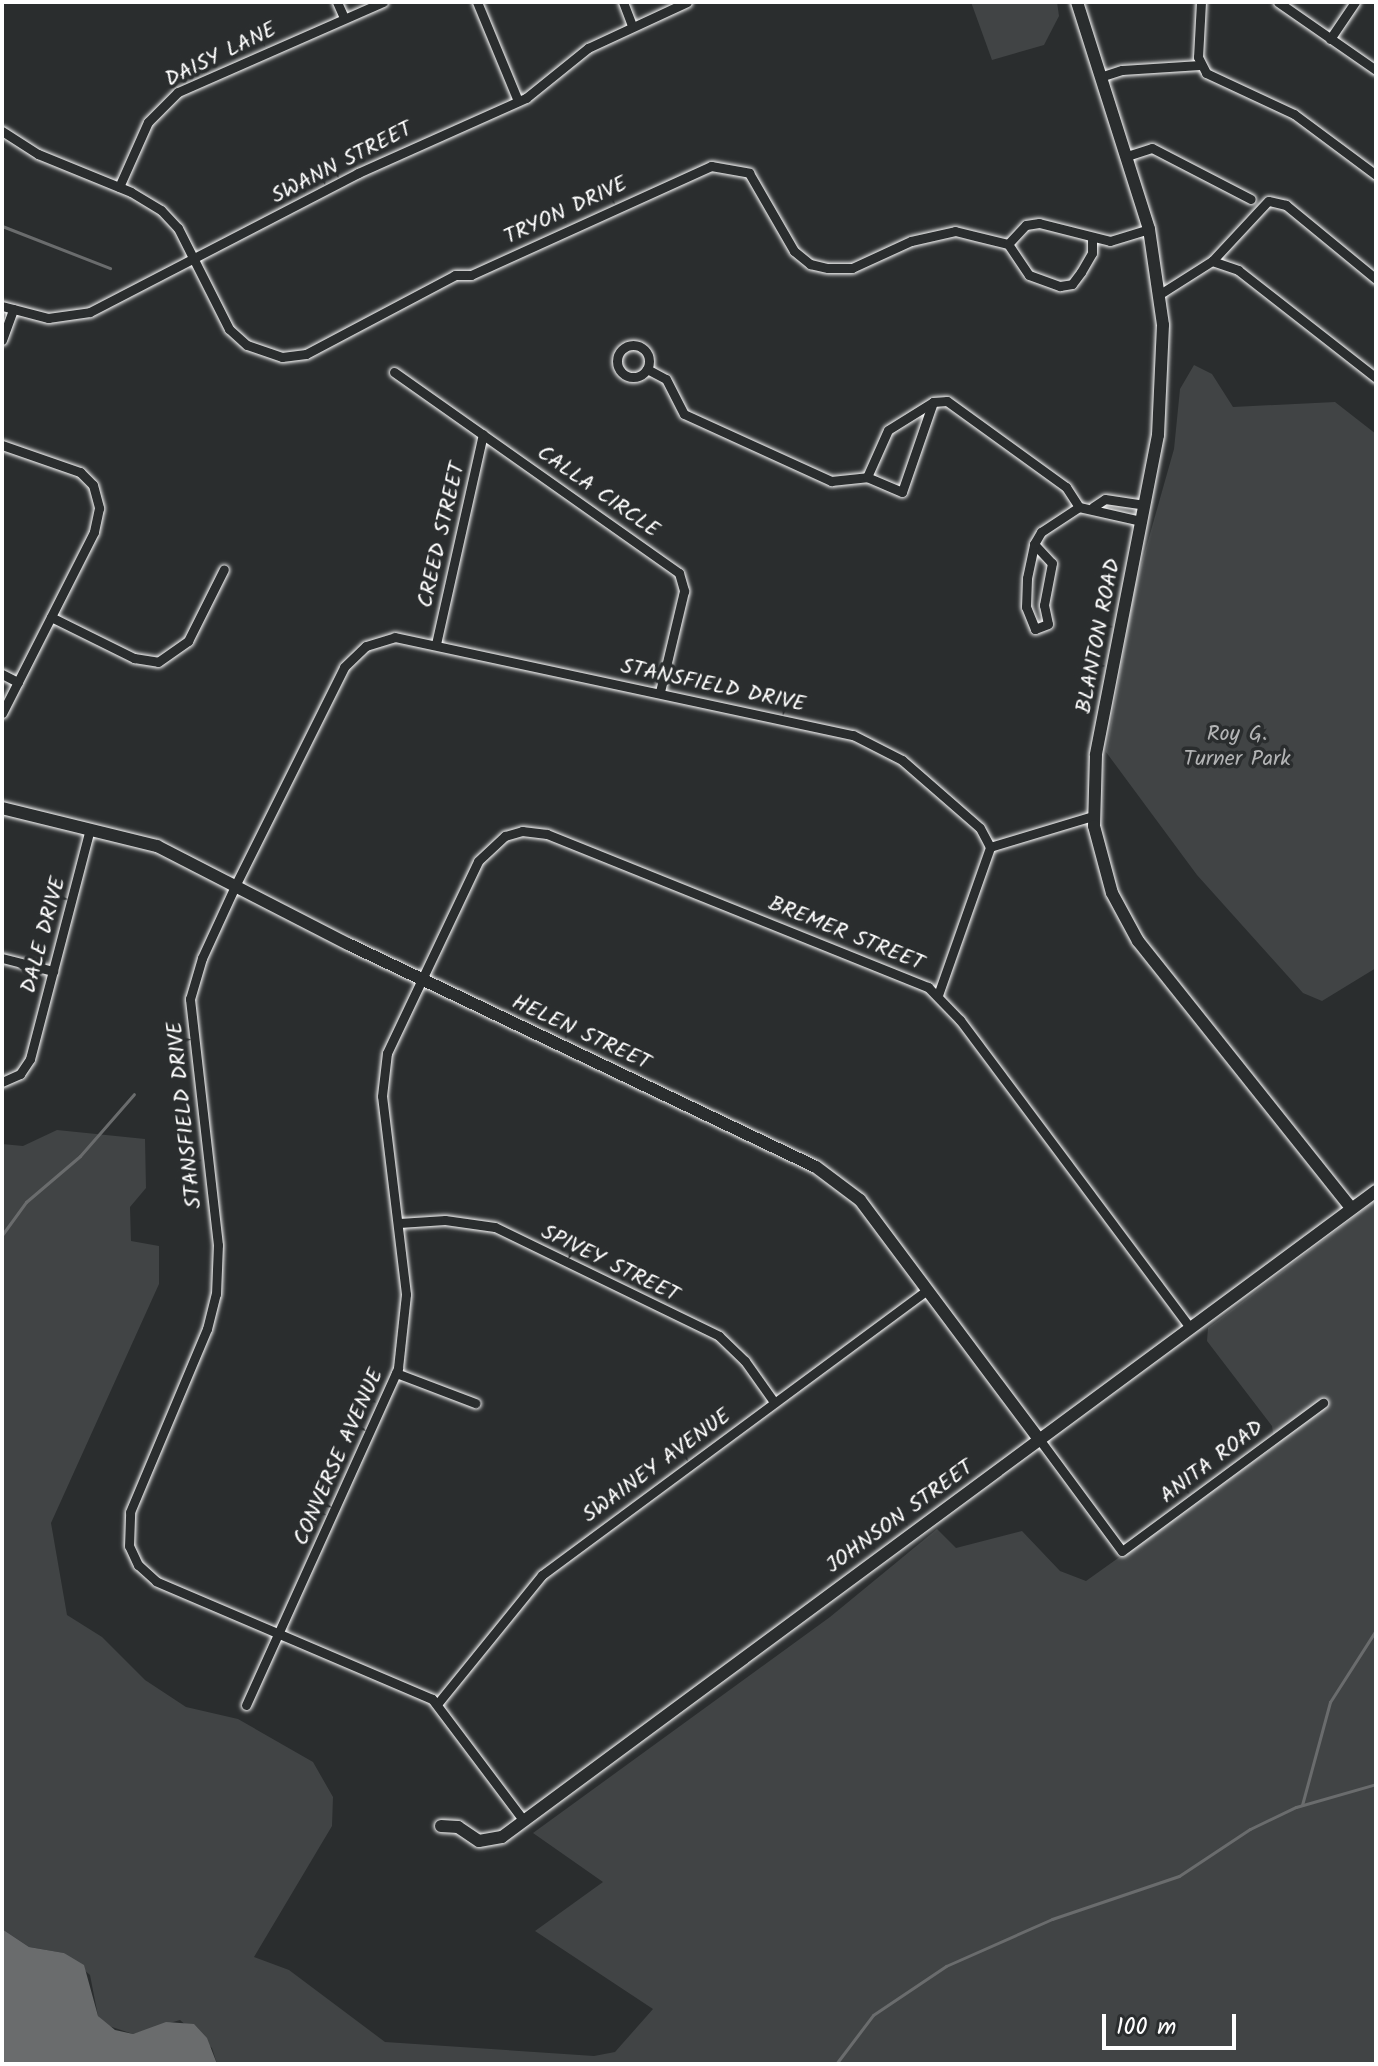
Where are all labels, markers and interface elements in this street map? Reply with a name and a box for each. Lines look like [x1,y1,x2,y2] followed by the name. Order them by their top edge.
[161,17,281,93] street label: DAISY LANE
[267,116,417,210] street label: SWANN STREET
[500,171,632,251] street label: TRYON DRIVE
[532,440,664,544] street label: CALLA CIRCLE
[412,460,472,610] street label: CREED STREET
[1071,556,1127,716] street label: BLANTON ROAD
[618,654,808,718] street label: STANSFIELD DRIVE
[1183,721,1291,772] park label: Roy G. Turner Park
[16,874,72,996] street label: DALE DRIVE
[764,891,928,977] street label: BREMER STREET
[507,989,655,1077] street label: HELEN STREET
[162,1020,208,1210] street label: STANSFIELD DRIVE
[537,1219,683,1309] street label: SPIVEY STREET
[288,1364,390,1550] street label: CONVERSE AVENUE
[578,1403,736,1529] street label: SWAINEY AVENUE
[1155,1414,1269,1510] street label: ANITA ROAD
[821,1455,979,1579] street label: JOHNSON STREET
[1106,1998,1240,2048] scale bar
[1116,2008,1176,2047] text: 100 m

